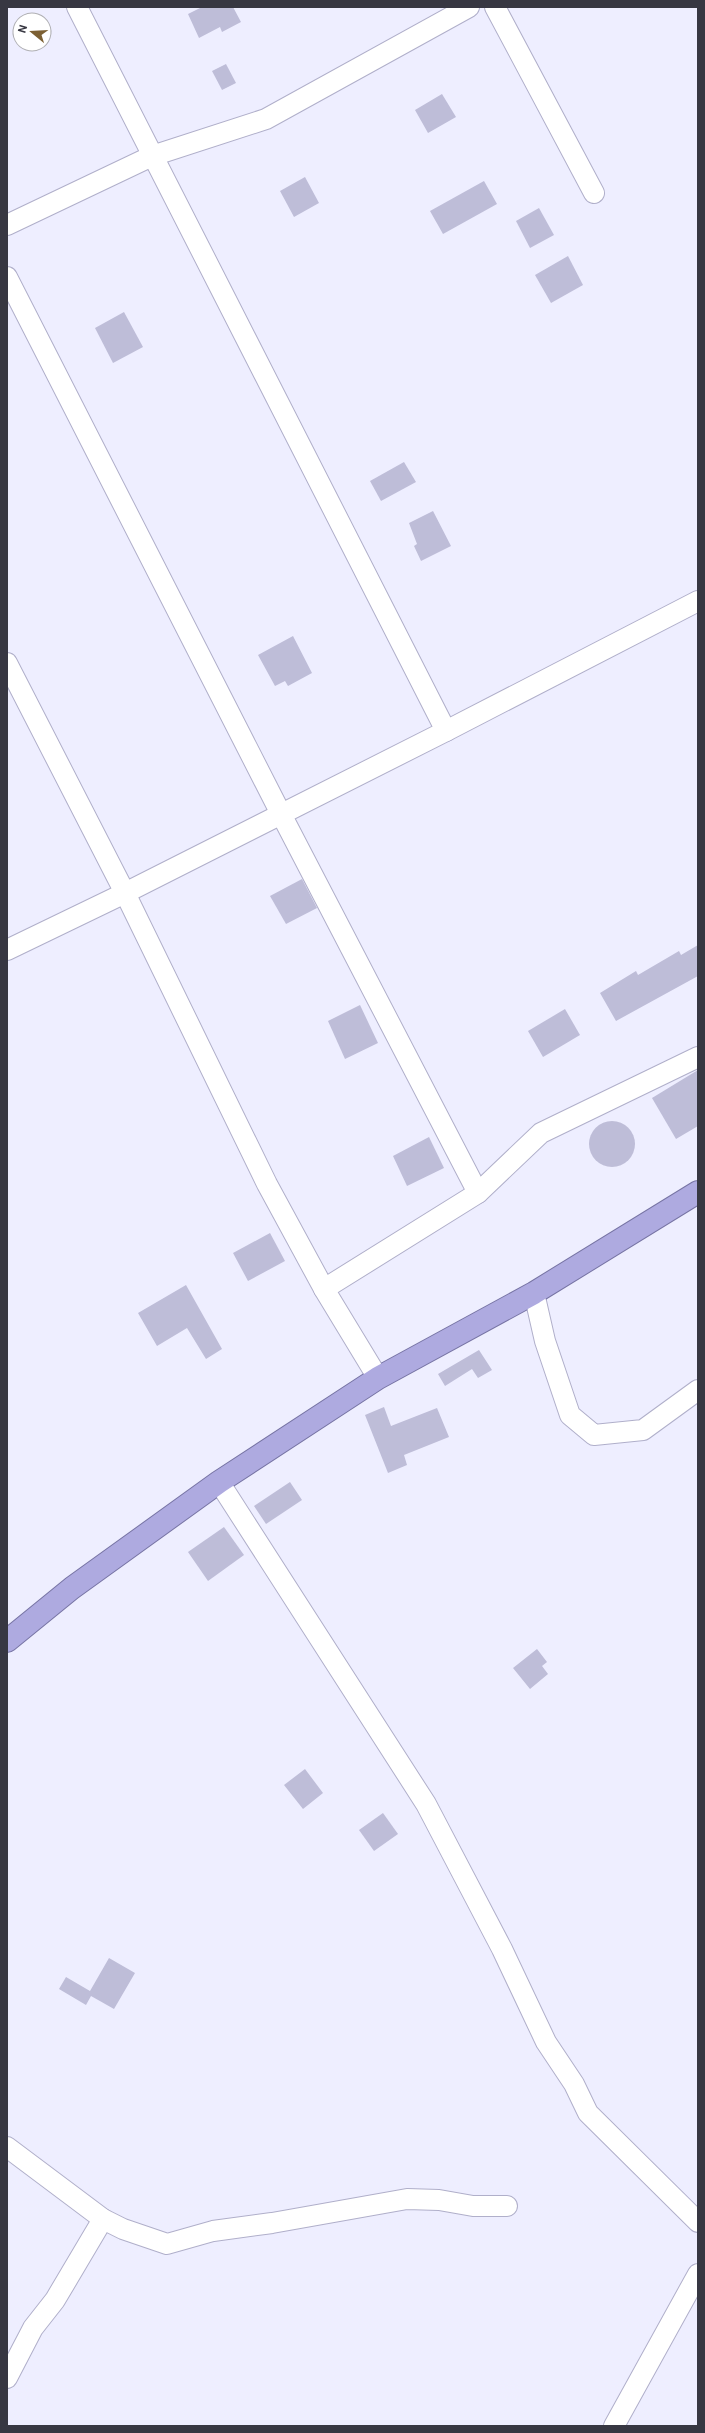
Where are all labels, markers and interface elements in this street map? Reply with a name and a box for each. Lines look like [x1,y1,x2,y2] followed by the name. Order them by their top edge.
[12,12,52,52] north arrow
[16,23,30,35] text: N

